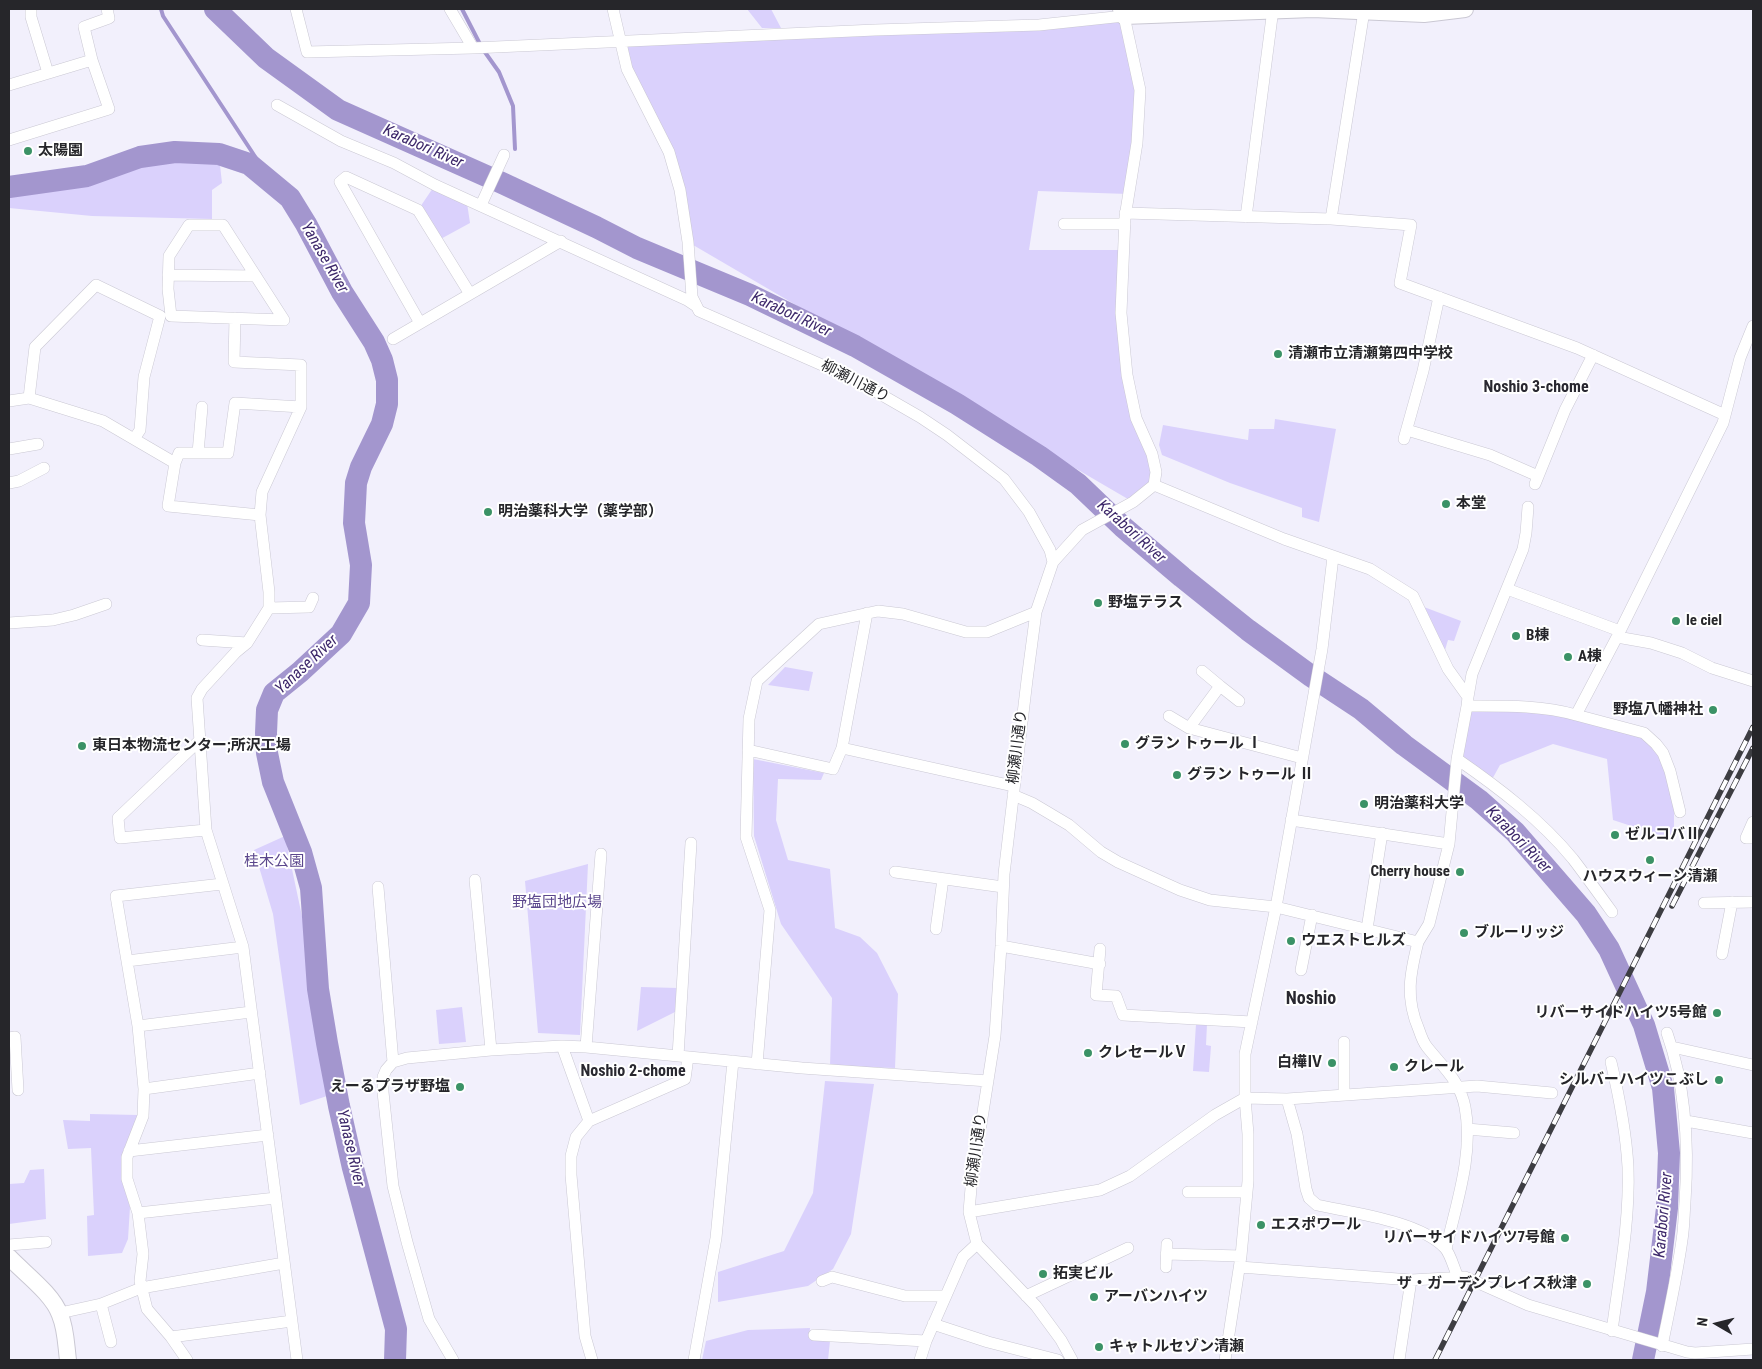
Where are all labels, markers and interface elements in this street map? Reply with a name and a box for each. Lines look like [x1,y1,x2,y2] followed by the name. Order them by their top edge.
[380,121,466,173] water label: Karabori River
[38,142,83,160] place label: 太陽園
[22,145,34,157] marker: 太陽園
[296,219,352,297] water label: Yanase River
[748,288,834,342] water label: Karabori River
[1288,345,1453,363] place label: 清瀬市立清瀬第四中学校
[1272,348,1284,360] marker: 清瀬市立清瀬第四中学校
[818,357,892,407] street label: 柳瀬川通り
[1483,378,1589,398] district label: Noshio 3-chome
[1456,495,1486,513] place label: 本堂
[1093,496,1169,568] water label: Karabori River
[1440,498,1452,510] marker: 本堂
[498,503,663,521] place label: 明治薬科大学（薬学部）
[482,506,494,518] marker: 明治薬科大学（薬学部）
[1108,594,1183,612] place label: 野塩テラス
[1092,597,1104,609] marker: 野塩テラス
[1686,612,1722,630] place label: le ciel
[1670,615,1682,627] marker: le ciel
[1526,627,1549,645] place label: B棟
[1510,630,1522,642] marker: B棟
[272,631,342,699] water label: Yanase River
[1578,648,1602,666] place label: A棟
[1562,651,1574,663] marker: A棟
[1613,701,1703,719] place label: 野塩八幡神社
[1707,704,1719,716] marker: 野塩八幡神社
[1004,709,1032,785] street label: 柳瀬川通り
[1135,735,1262,753] place label: グラン トゥール Ⅰ
[92,737,291,755] place label: 東日本物流センター;所沢工場
[1119,738,1131,750] marker: グラン トゥール Ⅰ
[76,740,88,752] marker: 東日本物流センター;所沢工場
[1187,766,1314,784] place label: グラン トゥール Ⅱ
[1171,769,1183,781] marker: グラン トゥール Ⅱ
[1374,795,1464,813] place label: 明治薬科大学
[1358,798,1370,810] marker: 明治薬科大学
[1481,803,1555,877] water label: Karabori River
[1625,826,1700,844] place label: ゼルコバⅡ
[1609,829,1621,841] marker: ゼルコバⅡ
[244,853,304,871] park label: 桂木公園
[1644,854,1656,866] marker: ハウスウィーン清瀬
[1370,863,1450,881] place label: Cherry house
[1454,866,1466,878] marker: Cherry house
[1583,868,1717,886] place label: ハウスウィーン清瀬
[512,894,602,912] park label: 野塩団地広場
[1474,924,1564,942] place label: ブルーリッジ
[1458,927,1470,939] marker: ブルーリッジ
[1301,932,1406,950] place label: ウエストヒルズ
[1285,935,1297,947] marker: ウエストヒルズ
[1286,988,1336,1010] district label: Noshio
[1534,1004,1707,1022] place label: リバーサイドハイツ5号館
[1711,1007,1723,1019] marker: リバーサイドハイツ5号館
[1098,1044,1188,1062] place label: クレセールⅤ
[1082,1047,1094,1059] marker: クレセールⅤ
[1277,1054,1322,1072] place label: 白樺Ⅳ
[1326,1057,1338,1069] marker: 白樺Ⅳ
[1404,1058,1464,1076] place label: クレール
[1388,1061,1400,1073] marker: クレール
[580,1062,686,1082] district label: Noshio 2-chome
[1559,1071,1709,1089] place label: シルバーハイツこぶし
[1713,1074,1725,1086] marker: シルバーハイツこぶし
[330,1078,450,1096] place label: えーるプラザ野塩
[454,1081,466,1093] marker: えーるプラザ野塩
[332,1108,368,1188] water label: Yanase River
[963,1112,991,1188] street label: 柳瀬川通り
[1651,1172,1677,1258] water label: Karabori River
[1271,1216,1361,1234] place label: エスポワール
[1255,1219,1267,1231] marker: エスポワール
[1382,1229,1555,1247] place label: リバーサイドハイツ7号館
[1559,1232,1571,1244] marker: リバーサイドハイツ7号館
[1053,1265,1113,1283] place label: 拓実ビル
[1037,1268,1049,1280] marker: 拓実ビル
[1397,1275,1577,1293] place label: ザ・ガーデンプレイス秋津
[1581,1278,1593,1290] marker: ザ・ガーデンプレイス秋津
[1104,1288,1208,1306] place label: アーバンハイツ
[1088,1291,1100,1303] marker: アーバンハイツ
[1692,1299,1742,1349] north arrow
[1694,1317,1711,1327] text: N
[1109,1338,1244,1356] place label: キャトルセゾン清瀬
[1093,1341,1105,1353] marker: キャトルセゾン清瀬

